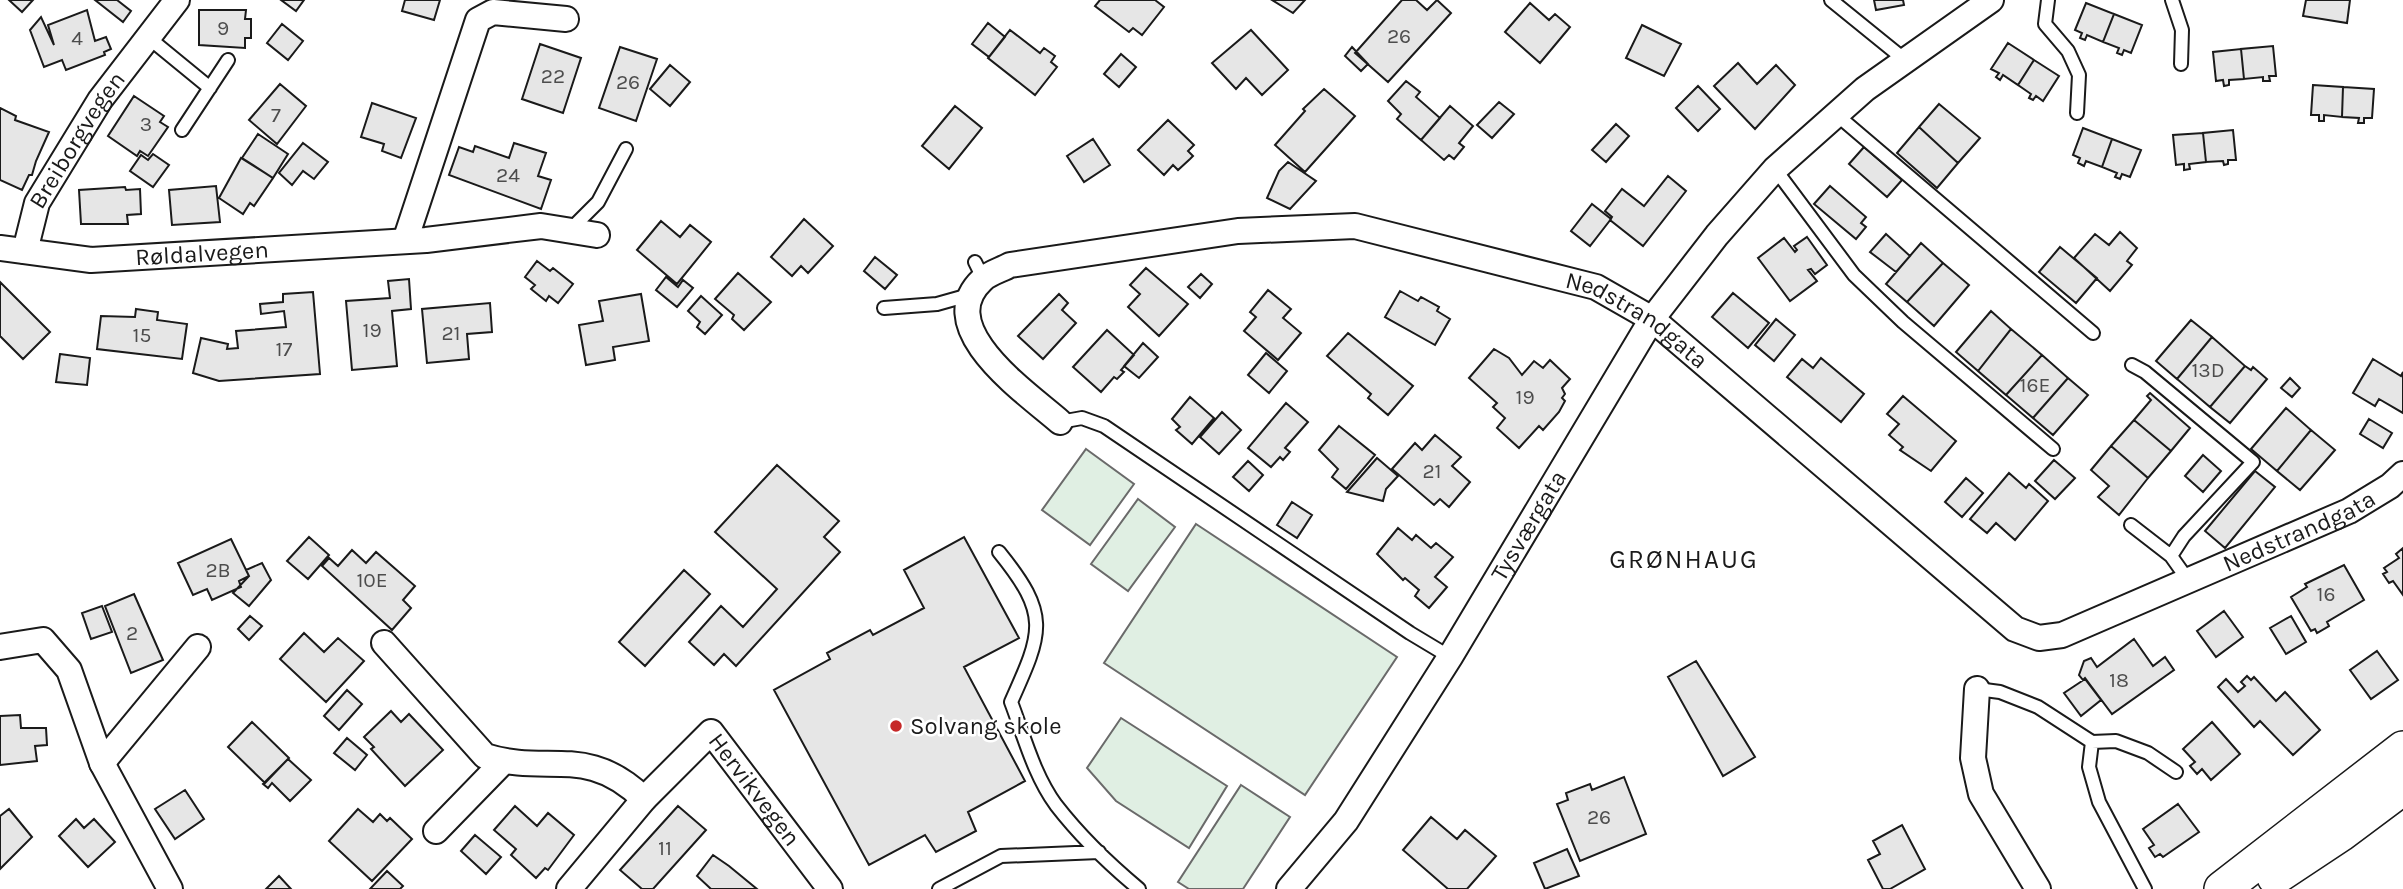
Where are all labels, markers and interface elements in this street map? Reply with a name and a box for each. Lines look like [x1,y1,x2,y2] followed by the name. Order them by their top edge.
[217,16,229,40] house number: 9
[1387,24,1411,48] house number: 26
[71,26,83,50] house number: 4
[541,64,565,88] house number: 22
[23,66,131,214] street label: Breiborgvegen
[616,70,640,94] house number: 26
[271,103,281,127] house number: 7
[140,112,152,136] house number: 3
[496,163,520,187] house number: 24
[135,235,269,271] street label: Røldalvegen
[1563,266,1714,374] street label: Nedstrandgata
[362,318,382,342] house number: 19
[441,321,461,345] house number: 21
[133,323,151,347] house number: 15
[276,337,293,361] house number: 17
[2191,358,2225,382] house number: 13D
[2020,373,2050,397] house number: 16E
[1515,385,1535,409] house number: 19
[1422,459,1442,483] house number: 21
[1485,465,1572,586] street label: Tysværgata
[2218,484,2380,578] street label: Nedstrandgata
[1609,544,1759,575] district label: GRØNHAUG
[205,558,231,582] house number: 2B
[356,568,388,592] house number: 10E
[2317,582,2335,606] house number: 16
[126,621,138,645] house number: 2
[2109,668,2129,692] house number: 18
[910,712,1062,740] place label: Solvang skole
[888,718,904,734] marker: Solvang skole
[703,727,806,852] street label: Hervikvegen
[1587,805,1611,829] house number: 26
[658,836,672,860] house number: 11

